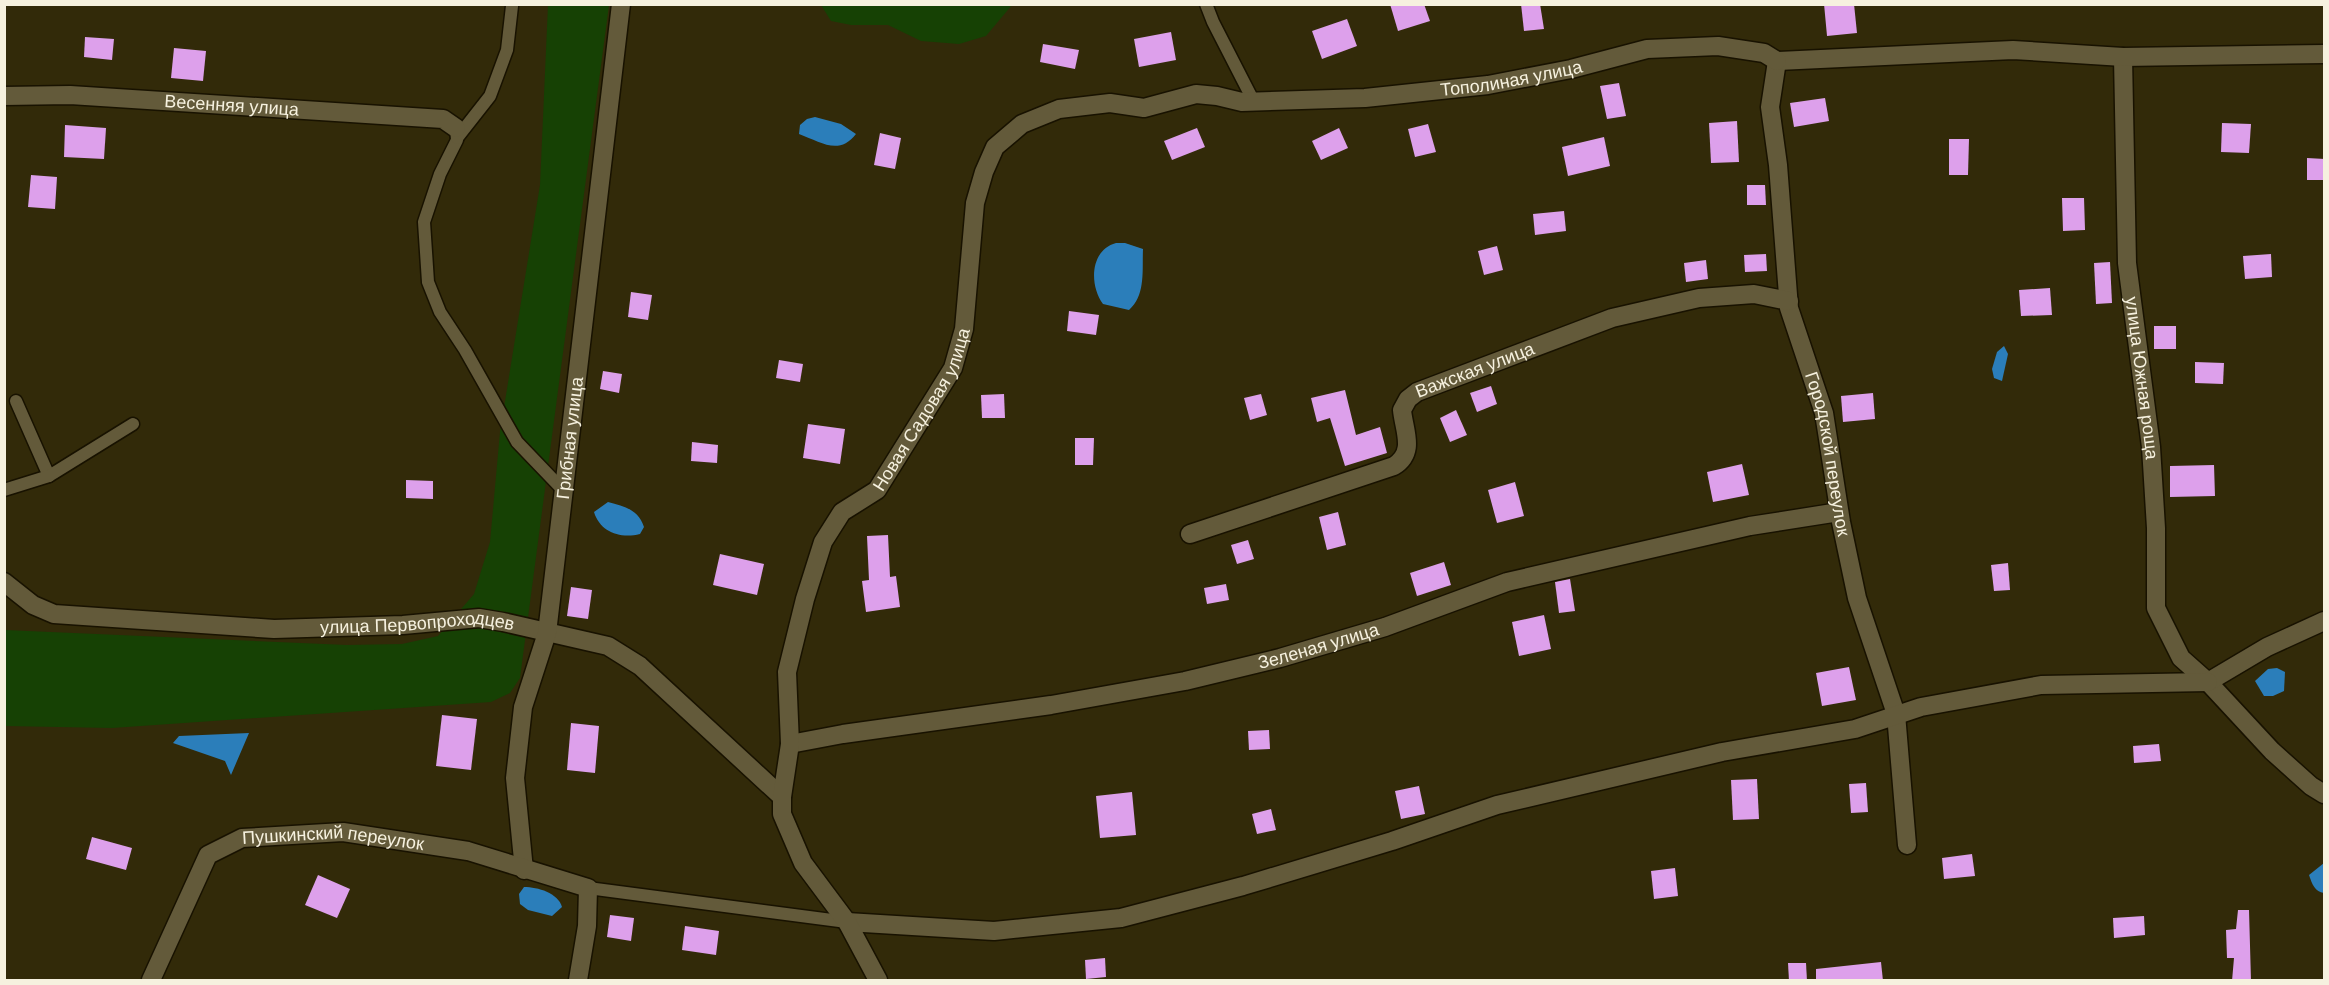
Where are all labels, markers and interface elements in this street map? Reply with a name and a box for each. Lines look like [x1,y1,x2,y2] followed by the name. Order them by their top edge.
[1439,54,1586,102] street label: Тополиная улица
[164,89,301,122] street label: Весенняя улица
[2119,295,2164,461] street label: улица Южная роща
[867,324,976,496] street label: Новая Садовая улица
[1412,336,1539,404] street label: Важская улица
[1799,368,1856,539] street label: Городской переулок
[551,374,589,501] street label: Грибная улица
[320,605,517,640] street label: улица Первопроходцев
[1256,617,1383,675] street label: Зеленая улица
[241,820,426,856] street label: Пушкинский переулок

